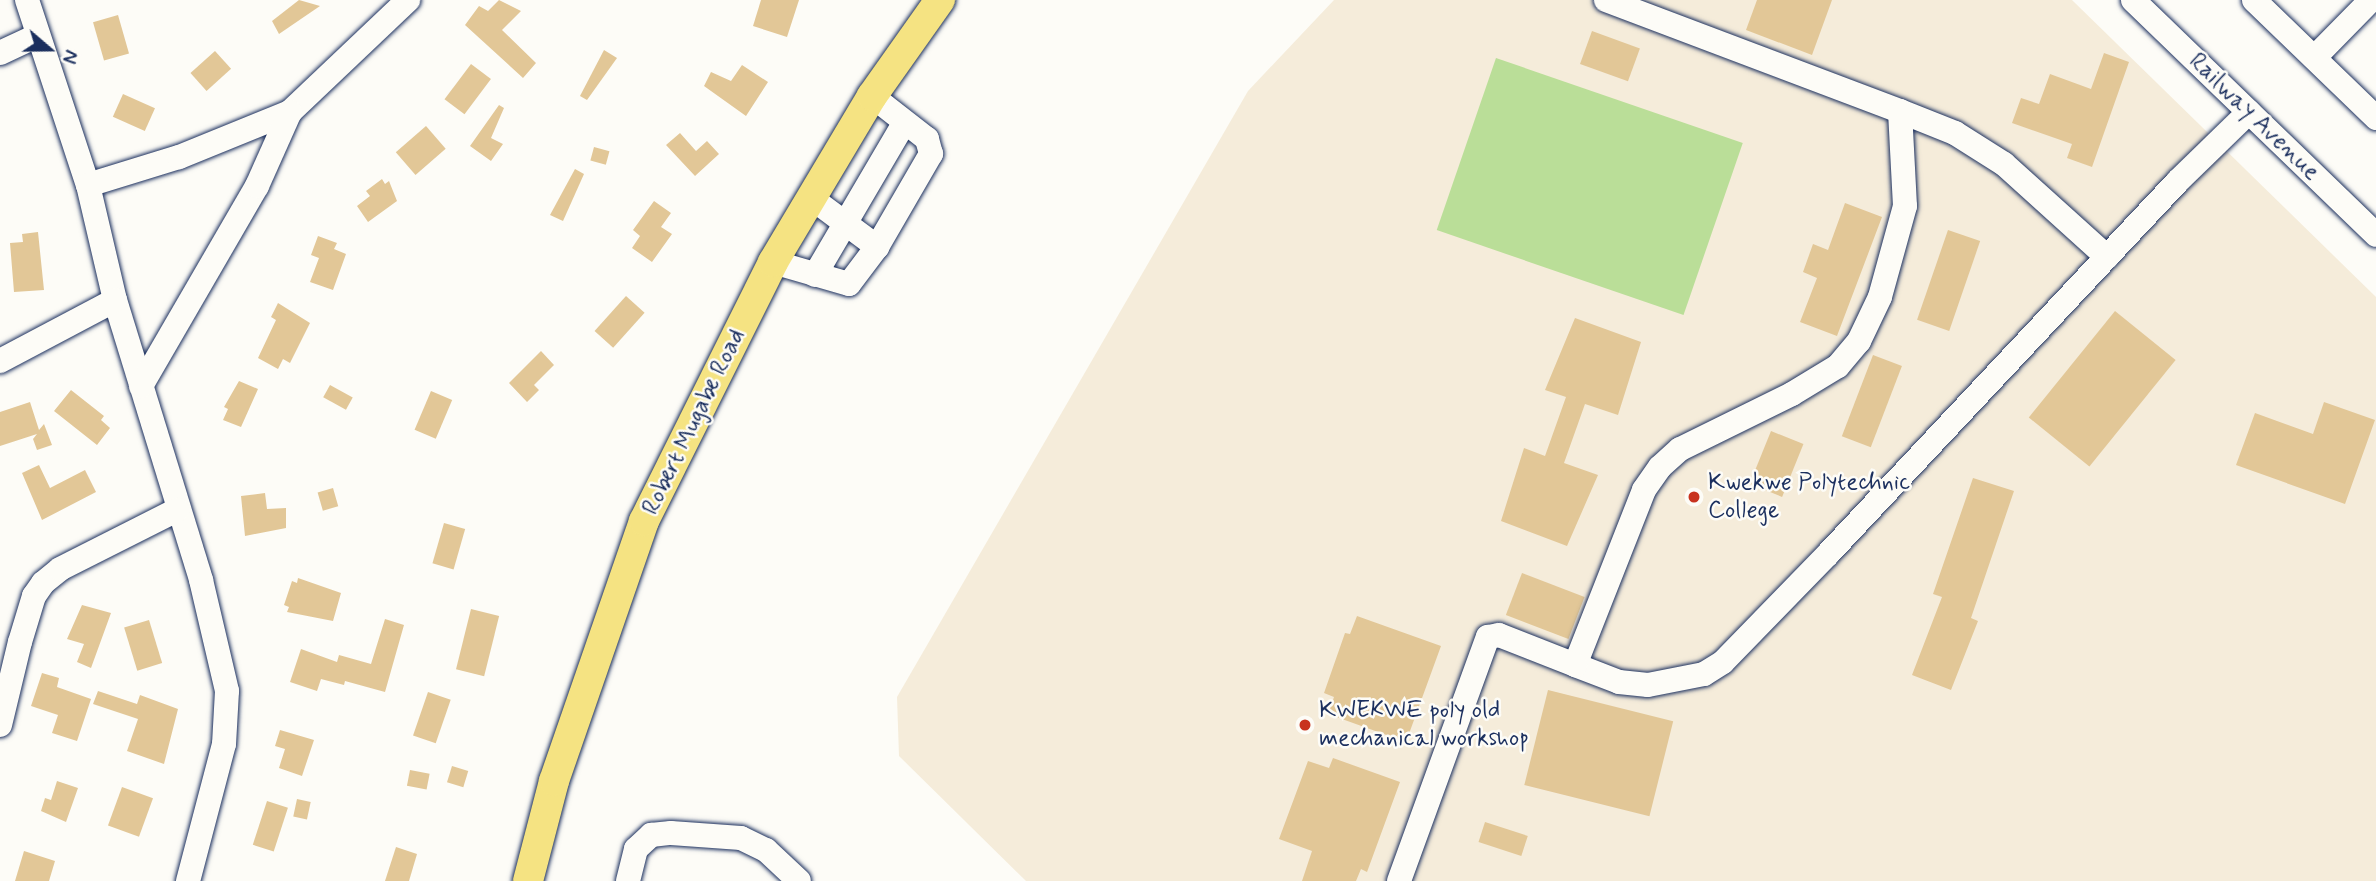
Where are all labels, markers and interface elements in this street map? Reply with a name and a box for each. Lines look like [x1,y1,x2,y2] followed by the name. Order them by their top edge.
[14,14,84,84] north arrow
[55,46,83,67] text: N
[2185,50,2323,184] street label: Railway Avenue
[636,323,752,521] street label: Robert Mugabe Road
[1708,469,1914,525] place label: Kwekwe Polytechnic College
[1686,489,1702,505] marker: Kwekwe Polytechnic College
[1319,697,1529,753] place label: KWEKWE poly old mechanical workshop
[1297,717,1313,733] marker: KWEKWE poly old mechanical workshop

